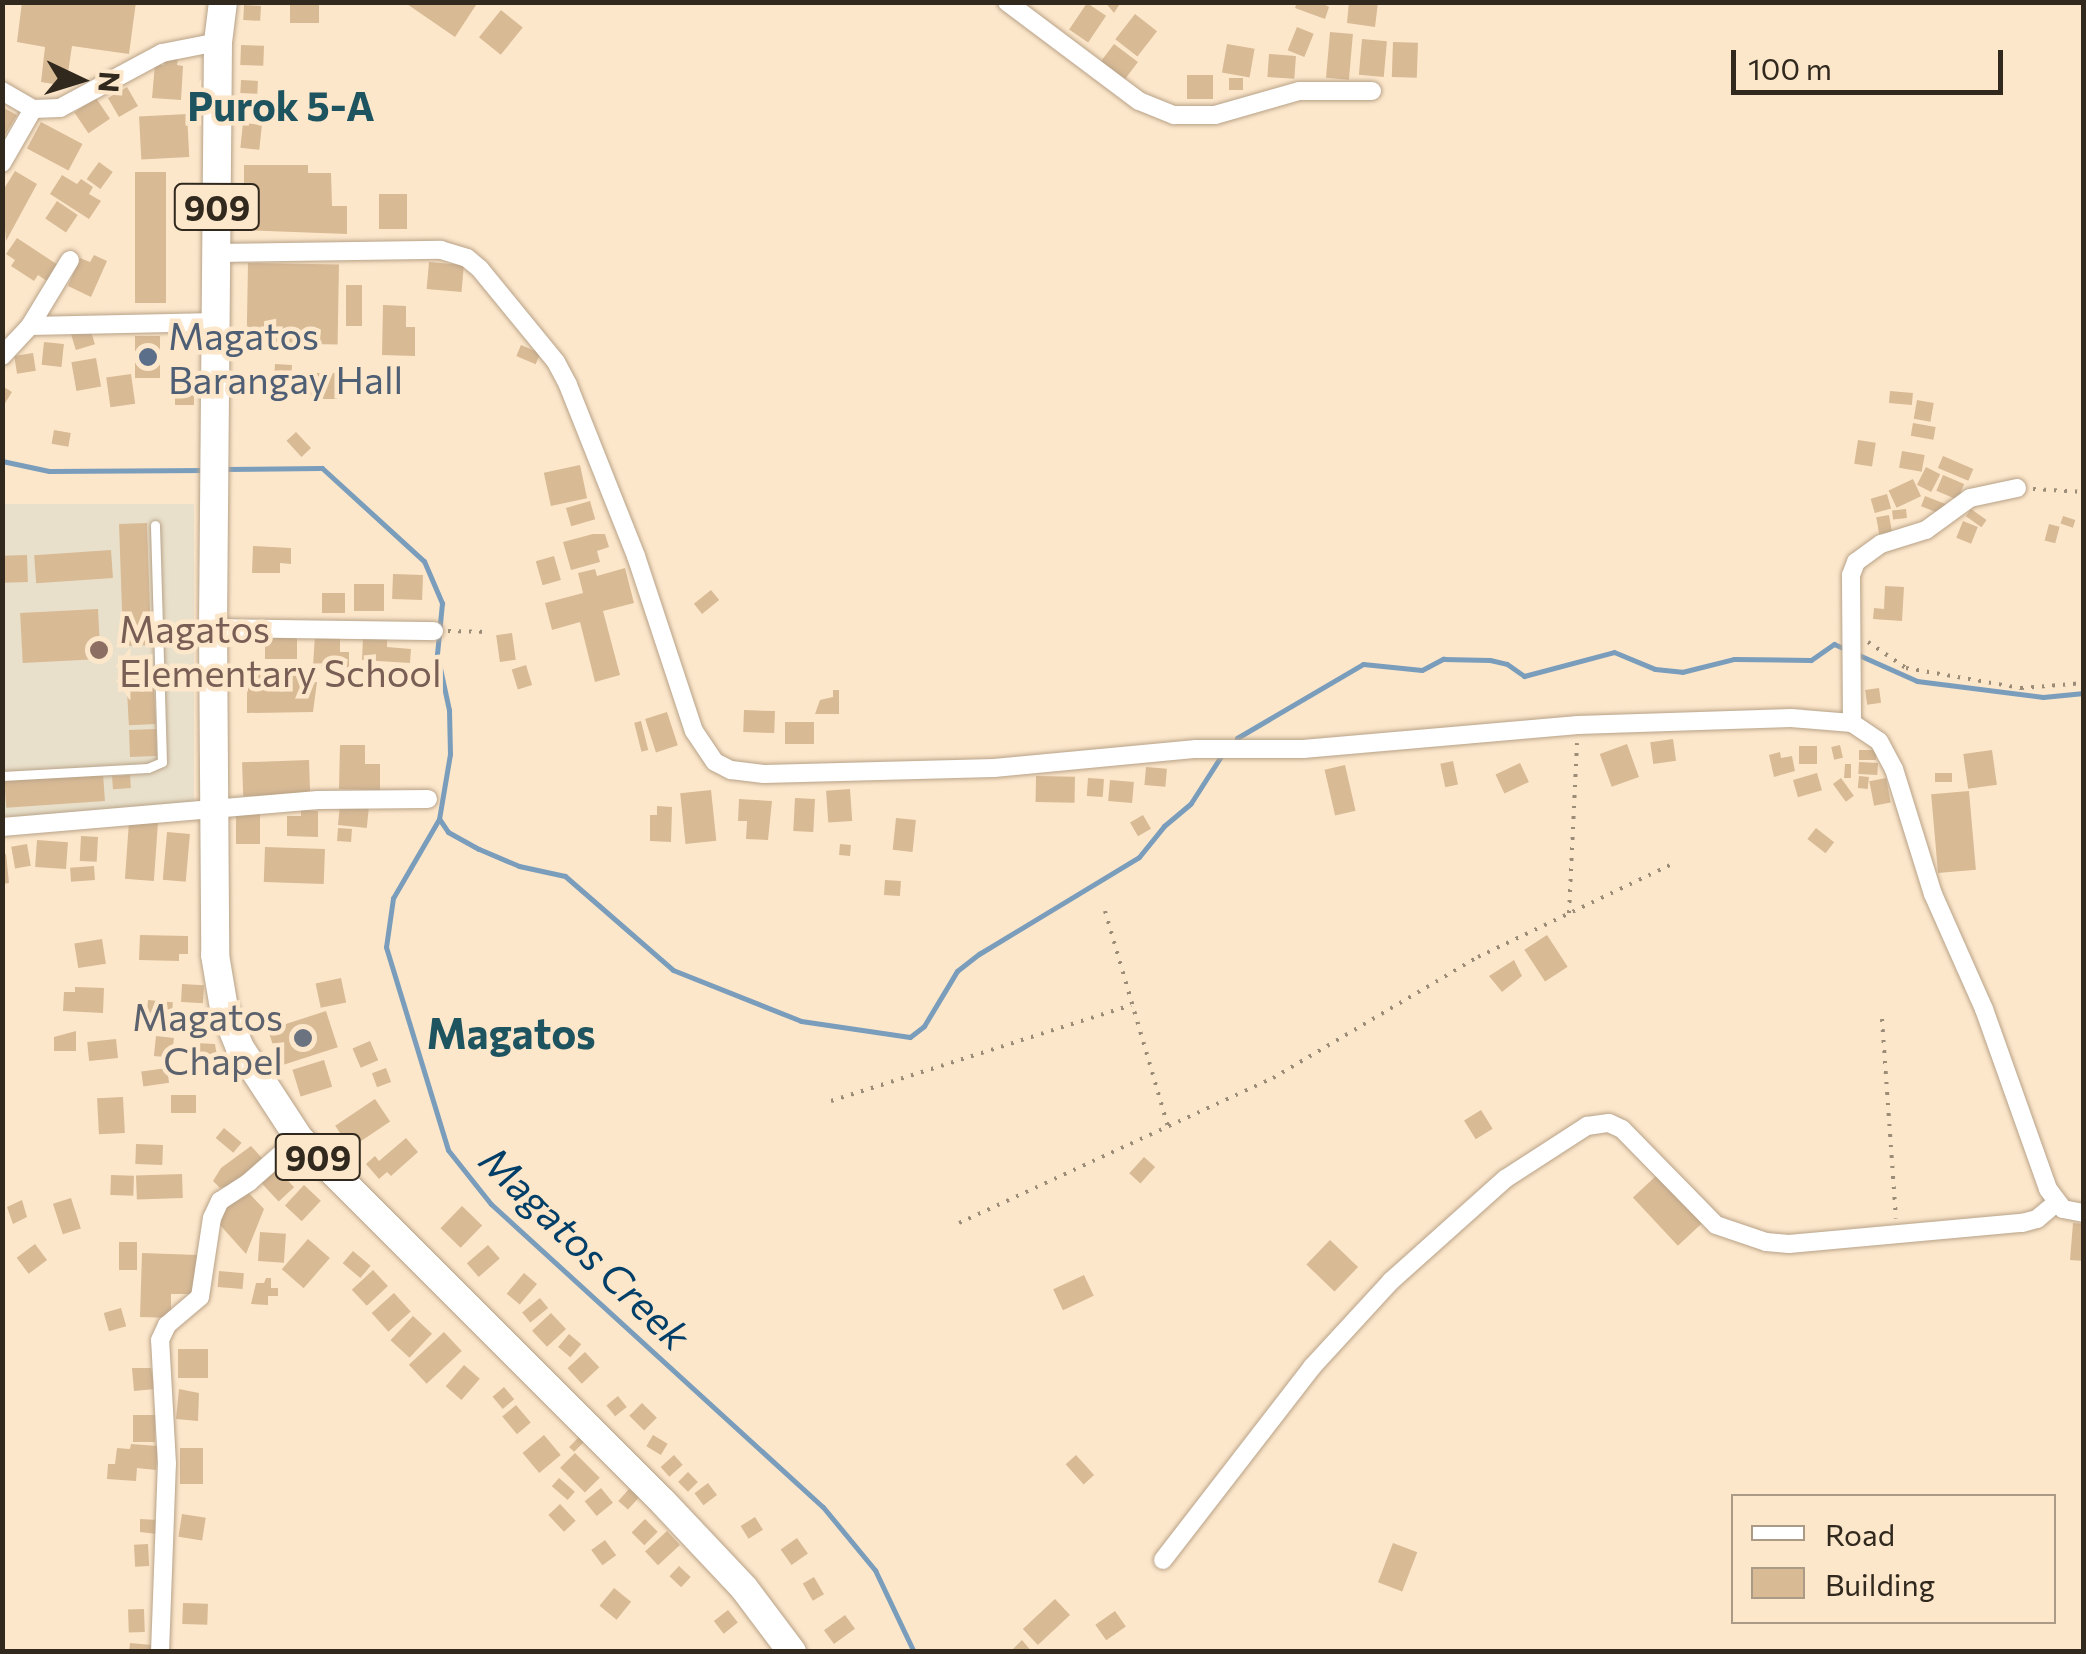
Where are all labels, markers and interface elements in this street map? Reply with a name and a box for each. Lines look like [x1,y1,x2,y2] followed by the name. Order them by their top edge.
[30,30,130,130] north arrow
[1736,30,2008,92] scale bar
[1748,49,1832,86] text: 100 m
[92,70,128,94] text: N
[187,81,375,129] district label: Purok 5-A
[172,177,262,237] road number: 909
[168,312,403,402] place label: Magatos Barangay Hall
[137,346,159,368] marker: Magatos Barangay Hall
[119,605,442,694] place label: Magatos Elementary School
[88,639,110,661] marker: Magatos Elementary School
[132,993,283,1082] place label: Magatos Chapel
[426,1007,596,1057] district label: Magatos
[292,1027,314,1049] marker: Magatos Chapel
[273,1127,363,1187] road number: 909
[471,1135,701,1359] water label: Magatos Creek
[1731,1494,2056,1624] legend
[1825,1515,1895,1552] text: Road
[1825,1565,1935,1602] text: Building

